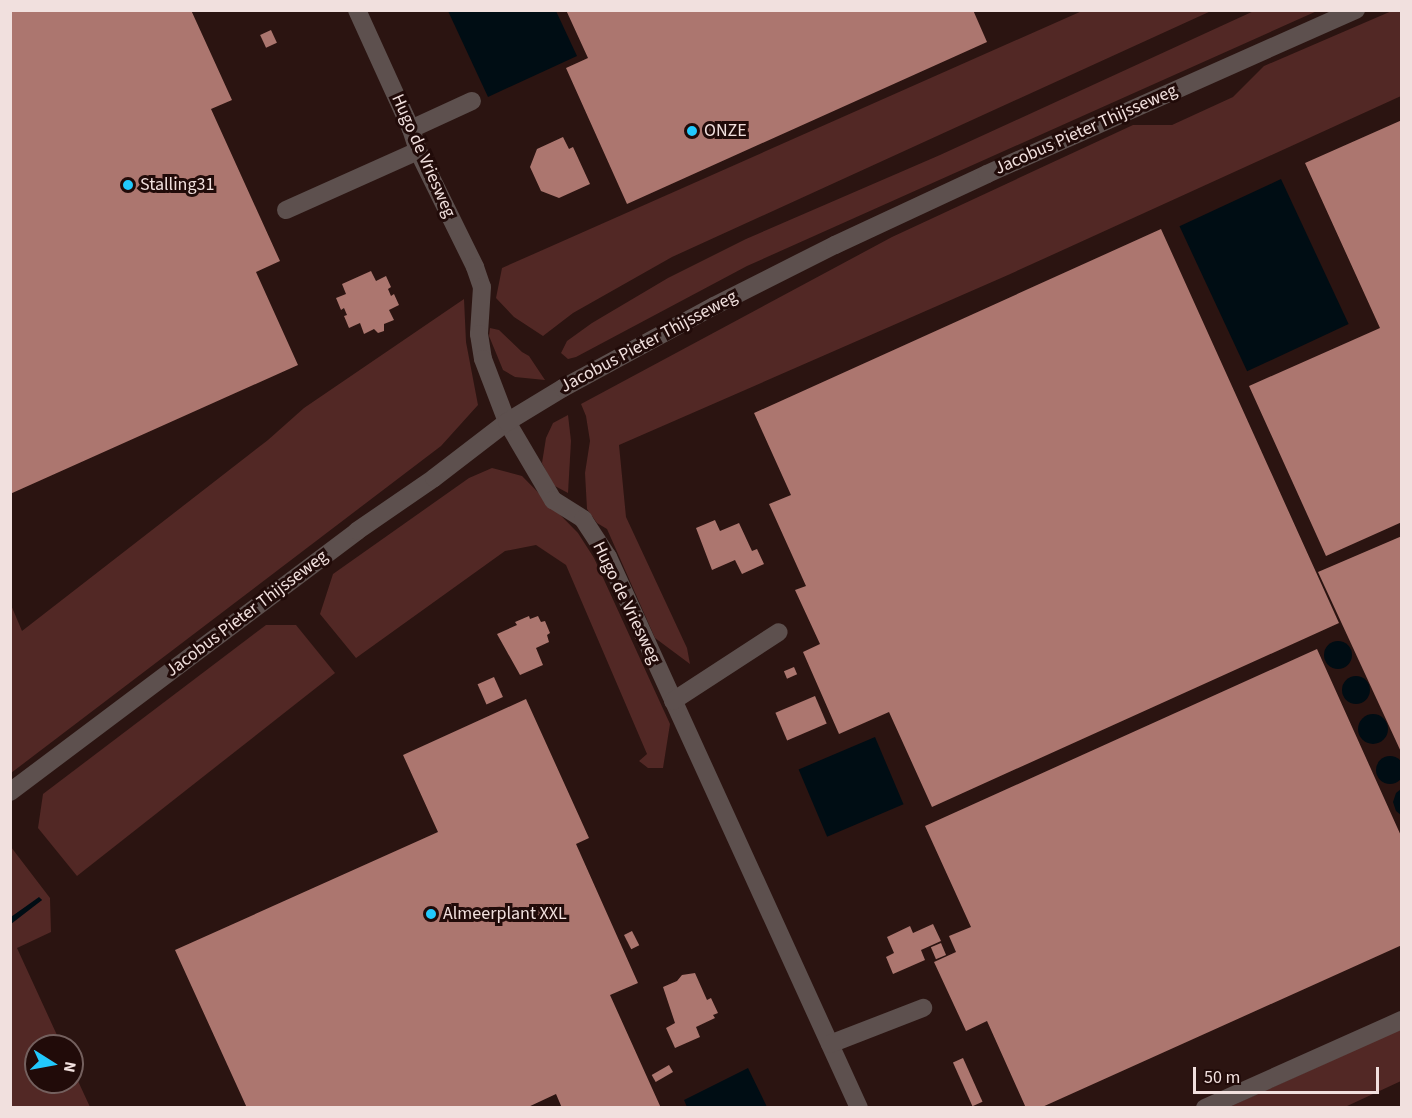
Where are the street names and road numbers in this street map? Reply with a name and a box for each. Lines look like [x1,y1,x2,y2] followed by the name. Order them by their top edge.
[992,80,1180,180] street label: Jacobus Pieter Thijsseweg
[386,91,460,221] street label: Hugo de Vriesweg
[557,286,741,398] street label: Jacobus Pieter Thijsseweg
[587,539,665,667] street label: Hugo de Vriesweg
[162,546,332,682] street label: Jacobus Pieter Thijsseweg

